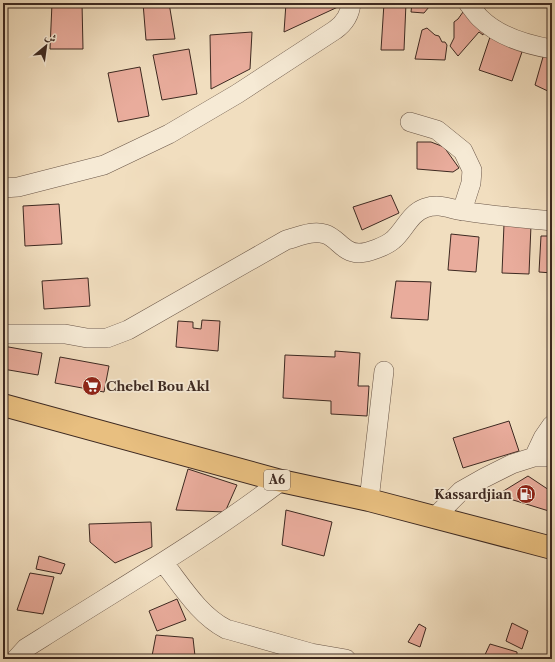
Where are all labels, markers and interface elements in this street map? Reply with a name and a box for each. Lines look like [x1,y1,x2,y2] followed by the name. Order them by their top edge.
[26,26,66,66] north arrow
[43,28,59,46] text: ش
[81,375,103,397] supermarket icon: Chebel Bou Akl
[106,378,210,394] place label: Chebel Bou Akl
[264,470,290,490] road number: A6
[515,483,537,505] fuel station icon: Kassardjian
[434,486,512,502] place label: Kassardjian

